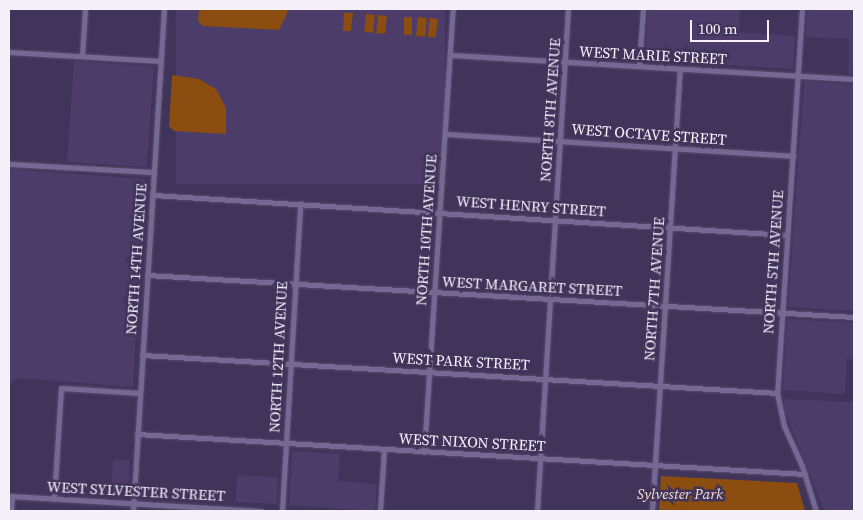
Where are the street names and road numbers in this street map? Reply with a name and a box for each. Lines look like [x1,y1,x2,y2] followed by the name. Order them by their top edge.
[536,37,564,183] street label: NORTH 8TH AVENUE
[578,42,728,68] street label: WEST MARIE STREET
[571,120,727,148] street label: WEST OCTAVE STREET
[412,154,440,306] street label: NORTH 10TH AVENUE
[122,183,150,335] street label: NORTH 14TH AVENUE
[759,189,787,335] street label: NORTH 5TH AVENUE
[455,192,607,220] street label: WEST HENRY STREET
[640,216,668,362] street label: NORTH 7TH AVENUE
[441,272,623,300] street label: WEST MARGARET STREET
[265,281,291,433] street label: NORTH 12TH AVENUE
[392,348,530,374] street label: WEST PARK STREET
[398,429,546,455] street label: WEST NIXON STREET
[46,477,226,505] street label: WEST SYLVESTER STREET

